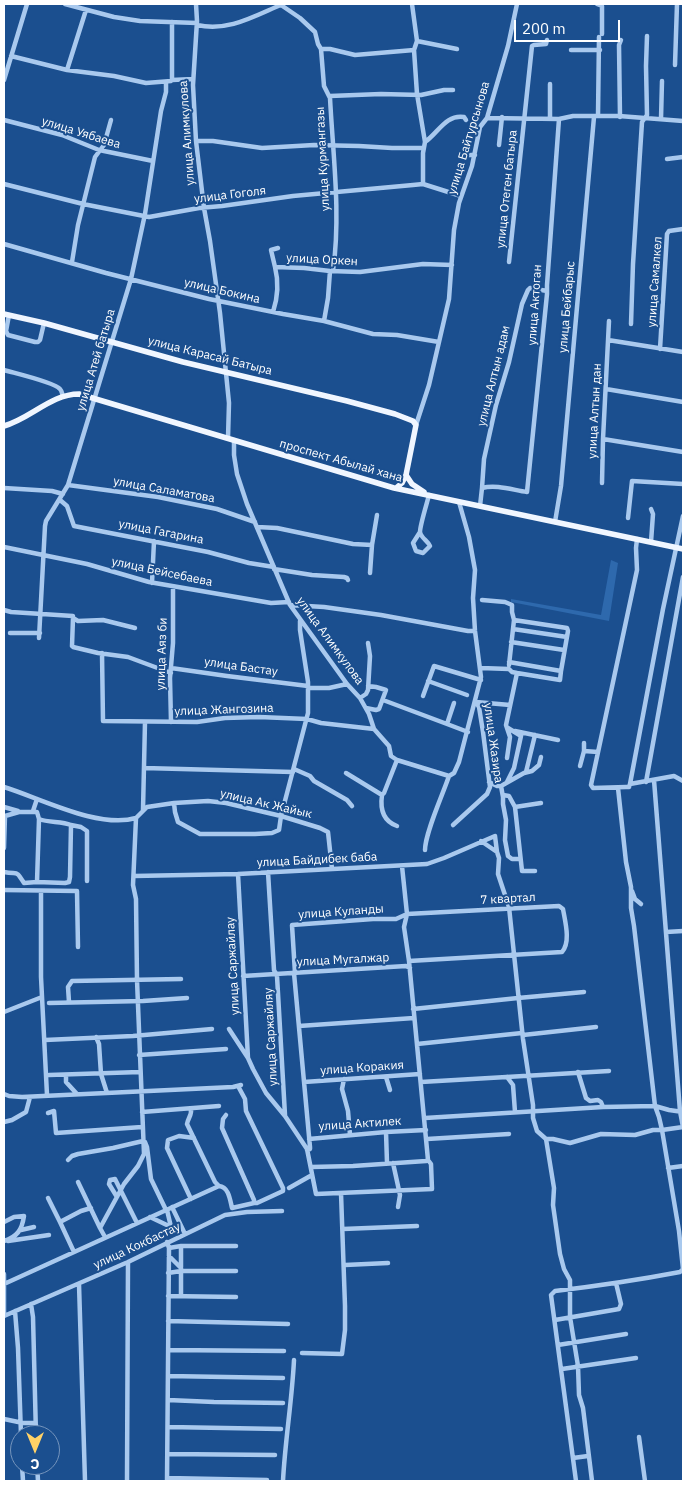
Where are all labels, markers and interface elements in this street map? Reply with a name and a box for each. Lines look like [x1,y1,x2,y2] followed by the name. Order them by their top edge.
[517,10,623,42] scale bar
[522,19,566,38] text: 200 m
[176,80,198,186] street label: улица Алимкулова
[445,80,493,196] street label: улица Байтурсынова
[313,106,333,212] street label: улица Курмангазы
[40,114,122,152] street label: улица Уябаева
[494,129,520,249] street label: улица Отеген батыра
[193,183,267,207] street label: улица Гоголя
[645,236,665,328] street label: улица Самалкел
[286,251,358,269] street label: улица Оркен
[556,260,578,354] street label: улица Бейбарыс
[525,264,545,346] street label: улица Актоган
[183,275,261,307] street label: улица Бокина
[74,307,118,413] street label: улица Атей батыра
[474,324,514,428] street label: улица Алтын адам
[146,334,274,378] street label: улица Карасай Батыра
[585,363,605,459] street label: улица Алтын дан
[278,437,404,485] street label: проспект Абылай хана
[112,474,216,506] street label: улица Саламатова
[117,517,205,547] street label: улица Гагарина
[110,554,214,590] street label: улица Бейсебаева
[293,594,367,688] street label: улица Алимкулова
[154,617,170,691] street label: улица Аяз би
[203,655,279,679] street label: улица Бастау
[174,701,274,719] street label: улица Жангозина
[480,702,506,784] street label: улица Жазира
[219,786,313,822] street label: улица Ак Жайык
[256,850,378,870] street label: улица Байдибек баба
[480,890,536,908] street label: 7 квартал
[298,902,384,922] street label: улица Куланды
[223,916,243,1016] street label: улица Саржайлау
[296,950,390,970] street label: улица Мугалжар
[261,987,281,1087] street label: улица Саржайляу
[320,1058,404,1078] street label: улица Коракия
[318,1114,402,1134] street label: улица Актилек
[91,1220,183,1272] street label: улица Кокбастау
[10,1425,60,1475] north arrow
[30,1455,40,1473] text: С

